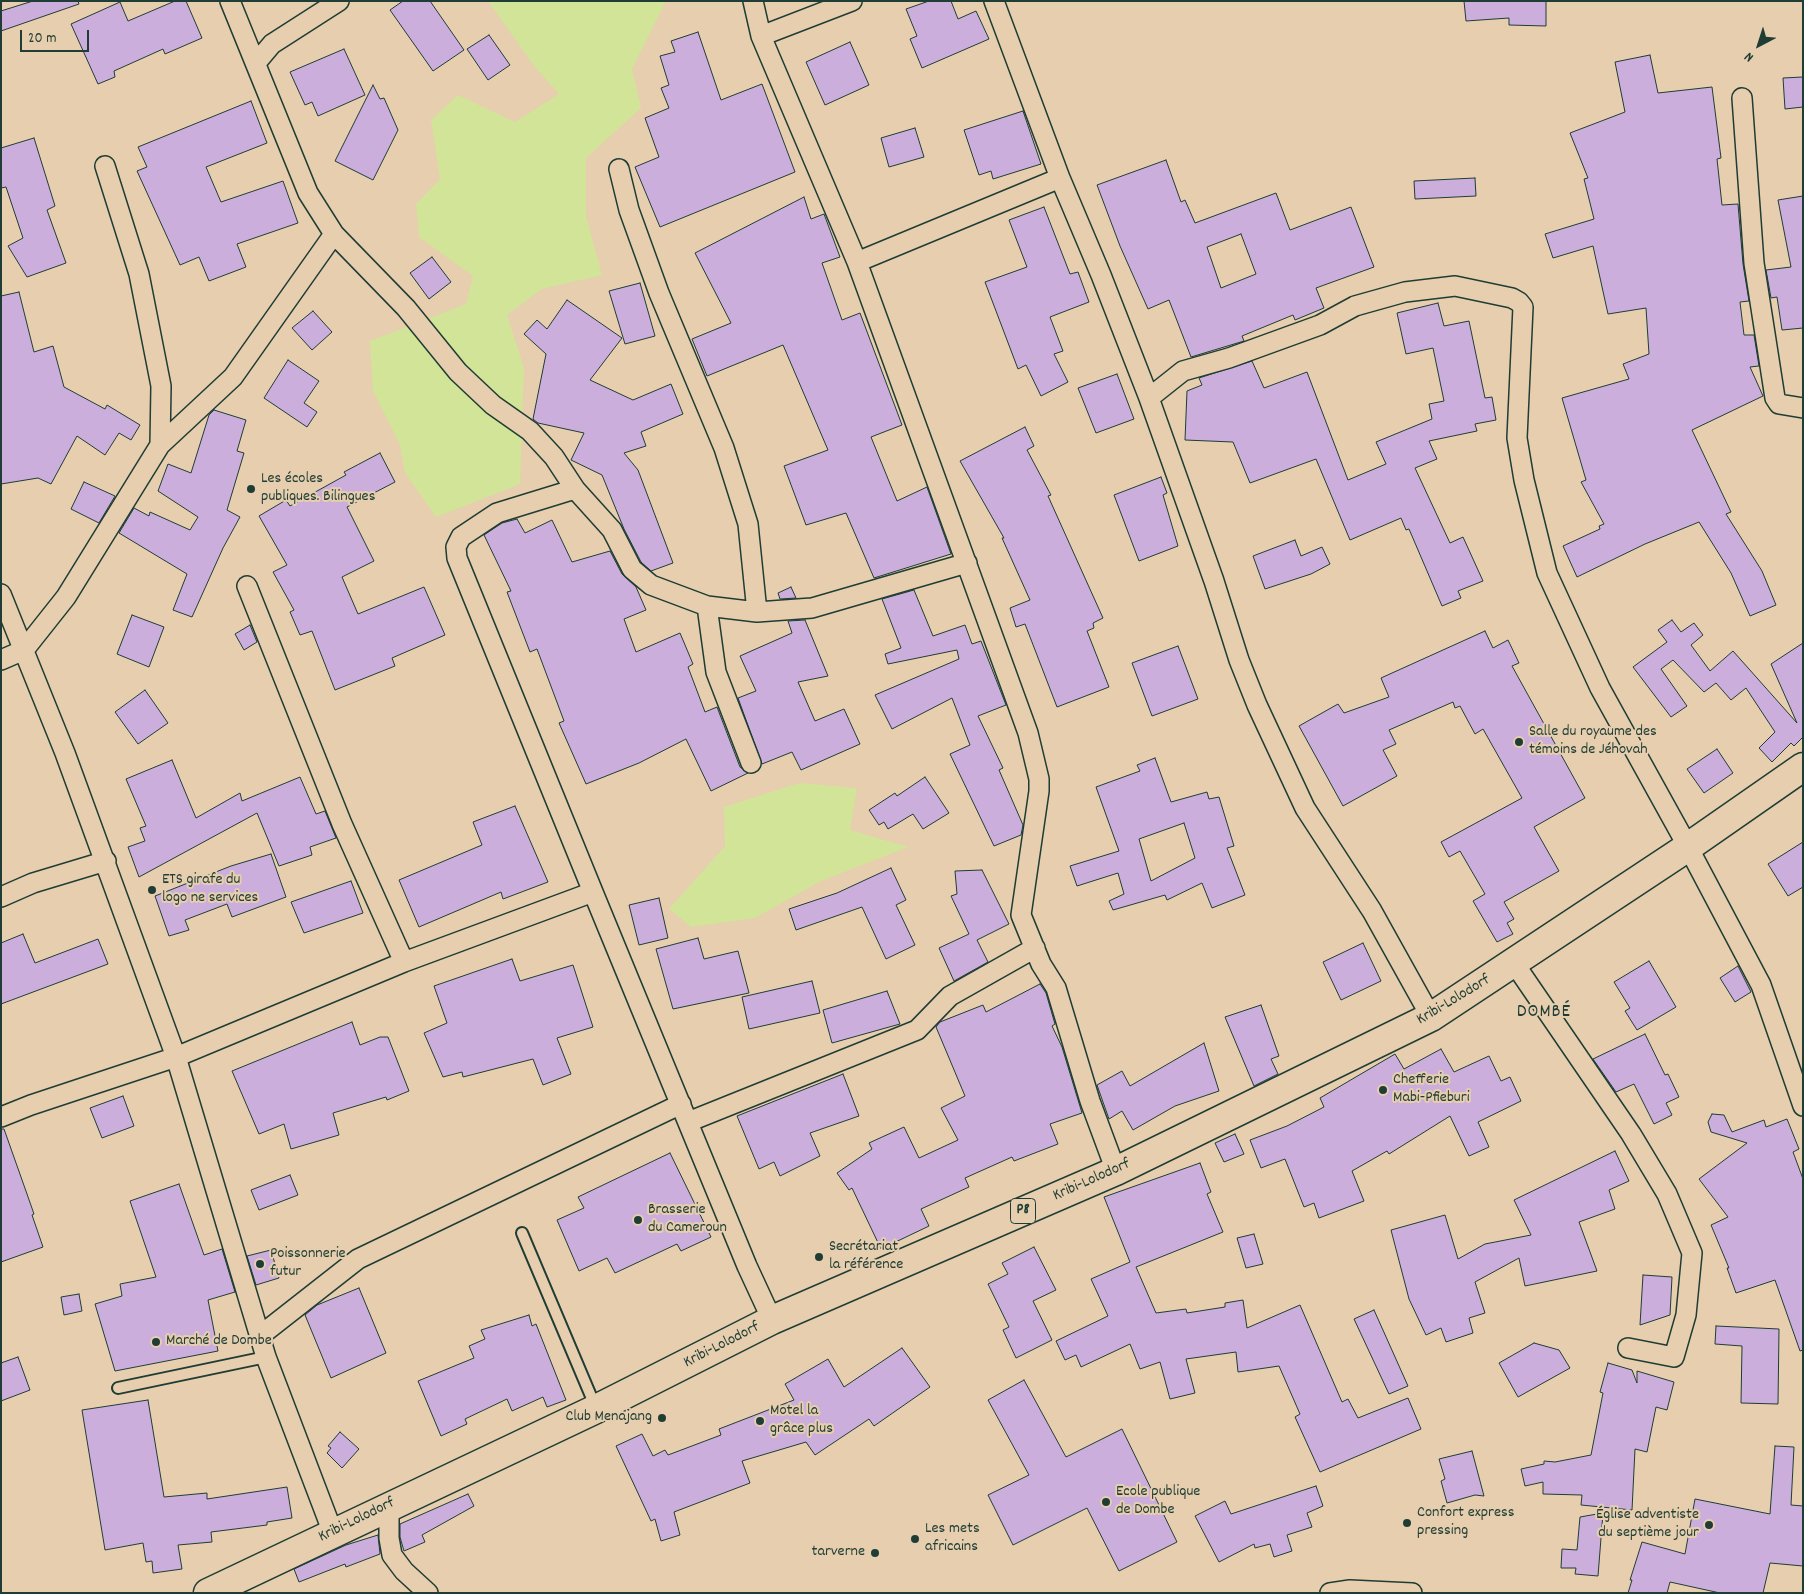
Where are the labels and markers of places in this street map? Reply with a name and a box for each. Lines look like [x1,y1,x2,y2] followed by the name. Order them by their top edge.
[261,470,375,508] place label: Les écoles publiques. Bilingues
[245,483,257,495] marker: Les écoles publiques. Bilingues
[1529,723,1657,761] place label: Salle du royaume des témoins de Jéhovah
[1513,736,1525,748] marker: Salle du royaume des témoins de Jéhovah
[162,871,258,909] place label: ETS girafe du logo ne services
[146,884,158,896] marker: ETS girafe du logo ne services
[1393,1071,1470,1109] place label: Chefferie Mabi-Pfieburi
[1377,1084,1389,1096] marker: Chefferie Mabi-Pfieburi
[648,1201,727,1239] place label: Brasserie du Cameroun
[632,1214,644,1226] marker: Brasserie du Cameroun
[829,1238,903,1276] place label: Secrétariat la référence
[270,1245,346,1283] place label: Poissonnerie futur
[813,1251,825,1263] marker: Secrétariat la référence
[254,1258,266,1270] marker: Poissonnerie futur
[166,1332,272,1352] place label: Marché de Dombe
[150,1336,162,1348] marker: Marché de Dombe
[770,1402,833,1440] place label: Motel la grâce plus
[565,1408,652,1428] place label: Club Menajang
[656,1412,668,1424] marker: Club Menajang
[754,1415,766,1427] marker: Motel la grâce plus
[1116,1483,1200,1521] place label: Ecole publique de Dombe
[1100,1496,1112,1508] marker: Ecole publique de Dombe
[1417,1504,1514,1542] place label: Confort express pressing
[1596,1506,1699,1544] place label: Église adventiste du septième jour
[1401,1517,1413,1529] marker: Confort express pressing
[1703,1519,1715,1531] marker: Église adventiste du septième jour
[925,1520,980,1558] place label: Les mets africains
[909,1533,921,1545] marker: Les mets africains
[812,1543,865,1563] place label: tarverne
[869,1547,881,1559] marker: tarverne

